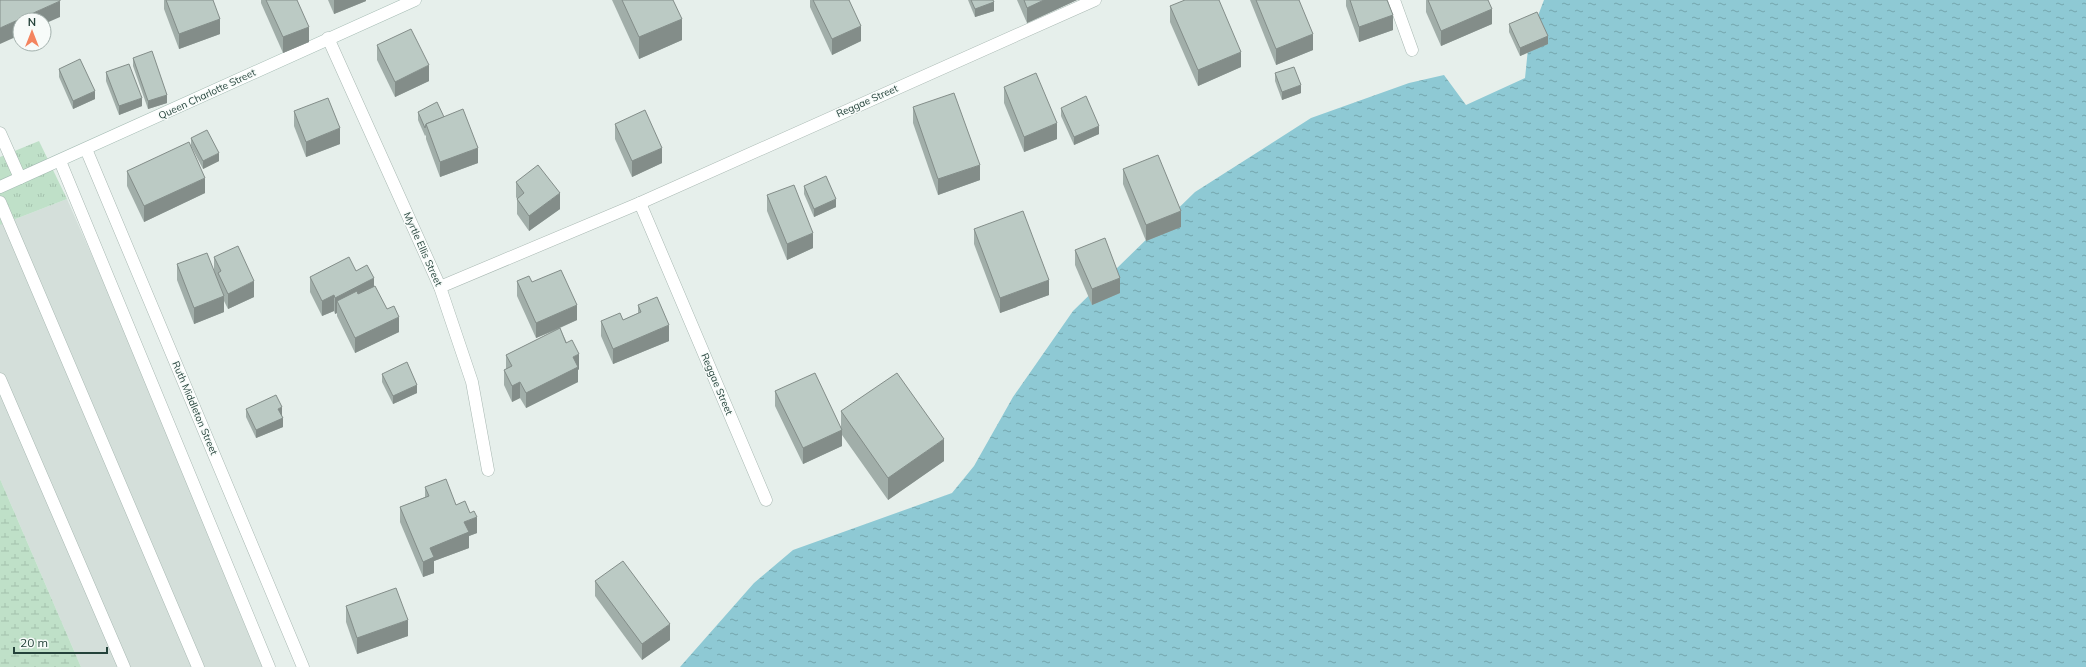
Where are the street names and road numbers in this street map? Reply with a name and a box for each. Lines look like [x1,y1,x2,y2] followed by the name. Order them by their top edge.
[156,66,258,122] street label: Queen Charlotte Street
[834,81,900,120] street label: Reggae Street
[401,210,445,289] street label: Myrtle Ellis Street
[698,351,736,417] street label: Reggae Street
[169,359,221,457] street label: Ruth Middleton Street

